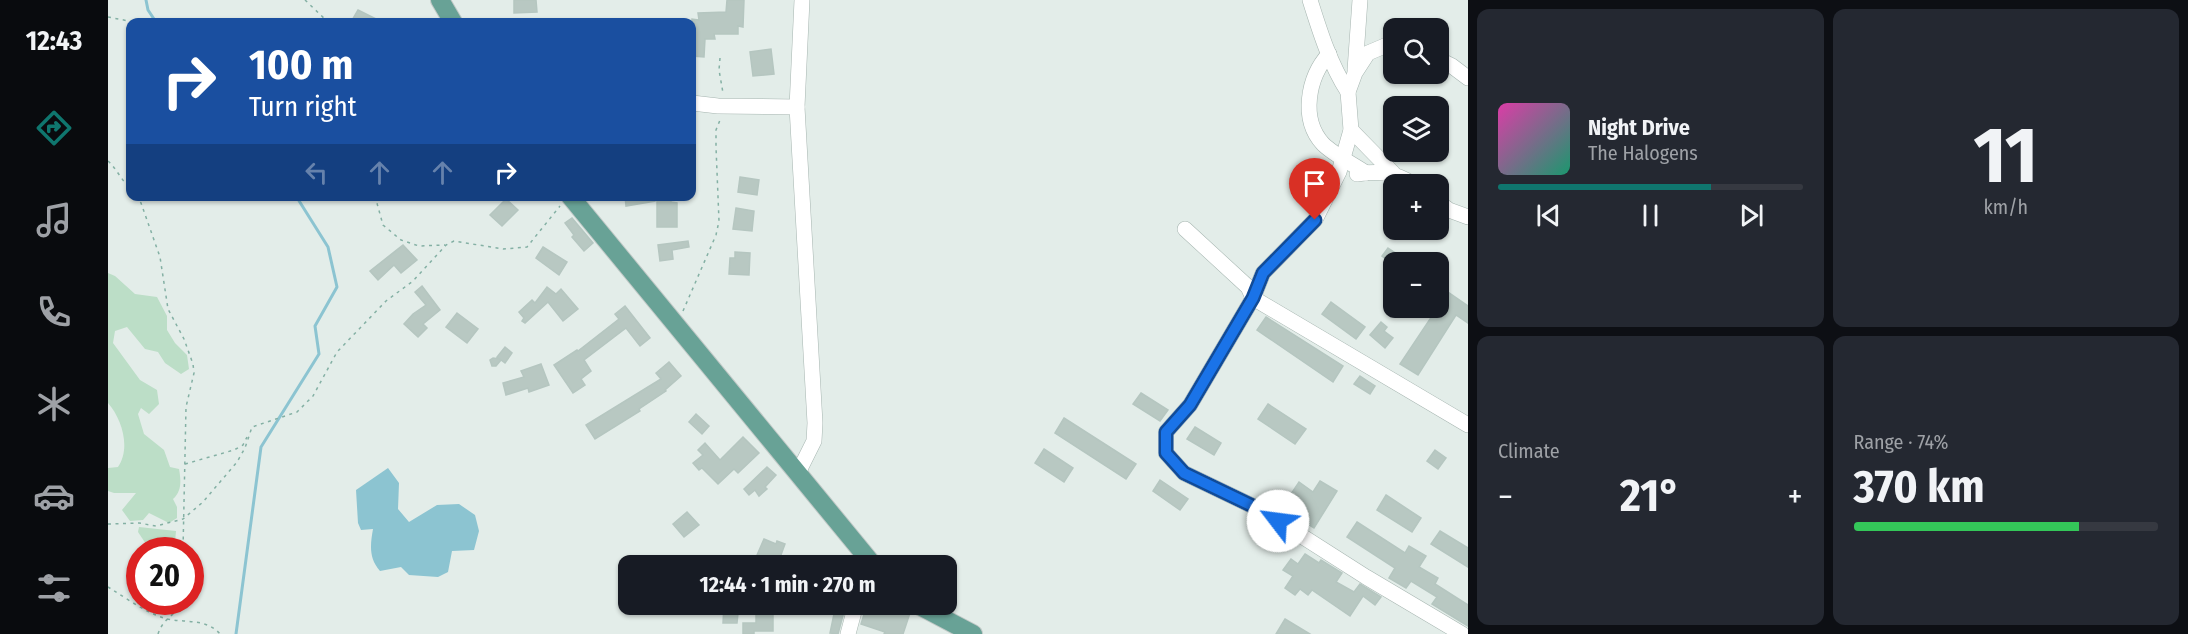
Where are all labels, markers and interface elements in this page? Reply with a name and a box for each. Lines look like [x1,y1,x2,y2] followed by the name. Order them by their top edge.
[1383,18,1449,318] map controls
[1383,18,1449,84] button: search
[26,25,82,57] text: 12:43
[249,40,353,90] text: 100 m
[150,42,228,120] icon: right
[249,91,357,123] text: Turn right
[1383,96,1449,162] button: layers
[33,107,75,149] icon: directions
[1973,109,2038,203] text: 11
[1588,114,1690,141] text: Night Drive
[1588,141,1698,165] text: The Halogens
[300,156,333,189] icon: left
[363,156,396,189] icon: ahead
[426,156,459,189] icon: ahead
[489,156,522,189] icon: right
[1289,158,1340,220] pin
[1298,167,1331,200] icon: arrive
[1383,174,1449,240] button: +
[1983,195,2028,219] text: km/h
[33,199,75,241] icon: music
[1532,199,1565,232] icon: previous
[1634,199,1667,232] icon: pause
[1735,199,1768,232] icon: next
[1383,252,1449,318] button: −
[33,291,75,333] icon: phone
[33,383,75,425] icon: climate
[1854,430,1948,454] text: Range · 74%
[1498,439,1560,463] text: Climate
[1854,460,1985,514] text: 370 km
[1620,469,1680,523] text: 21°
[33,475,75,517] icon: car
[1498,477,1513,517] text: −
[1787,477,1803,517] text: +
[1246,489,1310,553] position arrow
[126,537,204,615] speed limit sign: 20
[33,567,75,609] icon: filters
[700,571,875,598] text: 12:44 · 1 min · 270 m

